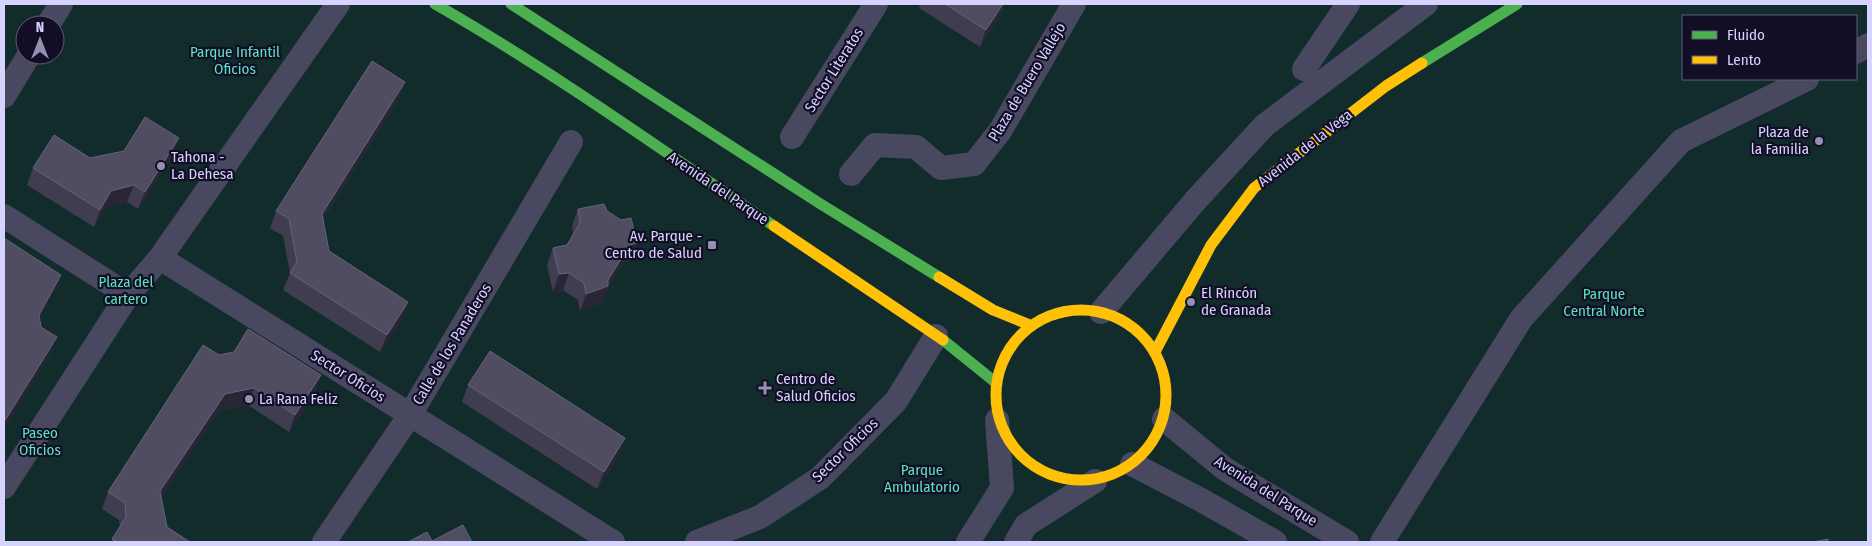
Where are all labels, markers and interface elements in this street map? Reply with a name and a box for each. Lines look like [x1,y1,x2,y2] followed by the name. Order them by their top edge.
[15,15,65,65] north arrow
[1682,15,1857,80] legend
[36,19,44,36] text: N
[984,19,1070,145] street label: Plaza de Buero Vallejo
[801,24,867,116] street label: Sector Literatos
[1727,26,1765,44] text: Fluido
[190,43,280,78] park label: Parque Infantil Oficios
[1727,51,1761,69] text: Lento
[1254,105,1356,191] street label: Avenida de la Vega
[1751,123,1809,158] place label: Plaza de la Familia
[1813,135,1825,147] marker: Plaza de la Familia
[171,148,234,183] place label: Tahona - La Dehesa
[664,148,772,228] street label: Avenida del Parque
[155,160,167,172] marker: Tahona - La Dehesa
[605,227,702,262] place label: Av. Parque - Centro de Salud
[706,239,718,251] marker: Av. Parque - Centro de Salud
[99,273,154,308] park label: Plaza del cartero
[409,280,495,408] street label: Calle de los Panaderos
[1201,284,1271,319] place label: El Rincón de Granada
[1563,285,1645,320] park label: Parque Central Norte
[1185,296,1197,308] marker: El Rincón de Granada
[307,346,389,406] street label: Sector Oficios
[776,370,856,405] place label: Centro de Salud Oficios
[758,381,772,395] marker: Centro de Salud Oficios
[259,390,338,408] place label: La Rana Feliz
[243,393,255,405] marker: La Rana Feliz
[808,414,882,486] street label: Sector Oficios
[19,424,61,459] park label: Paseo Oficios
[1211,452,1321,530] street label: Avenida del Parque
[884,461,960,496] park label: Parque Ambulatorio

